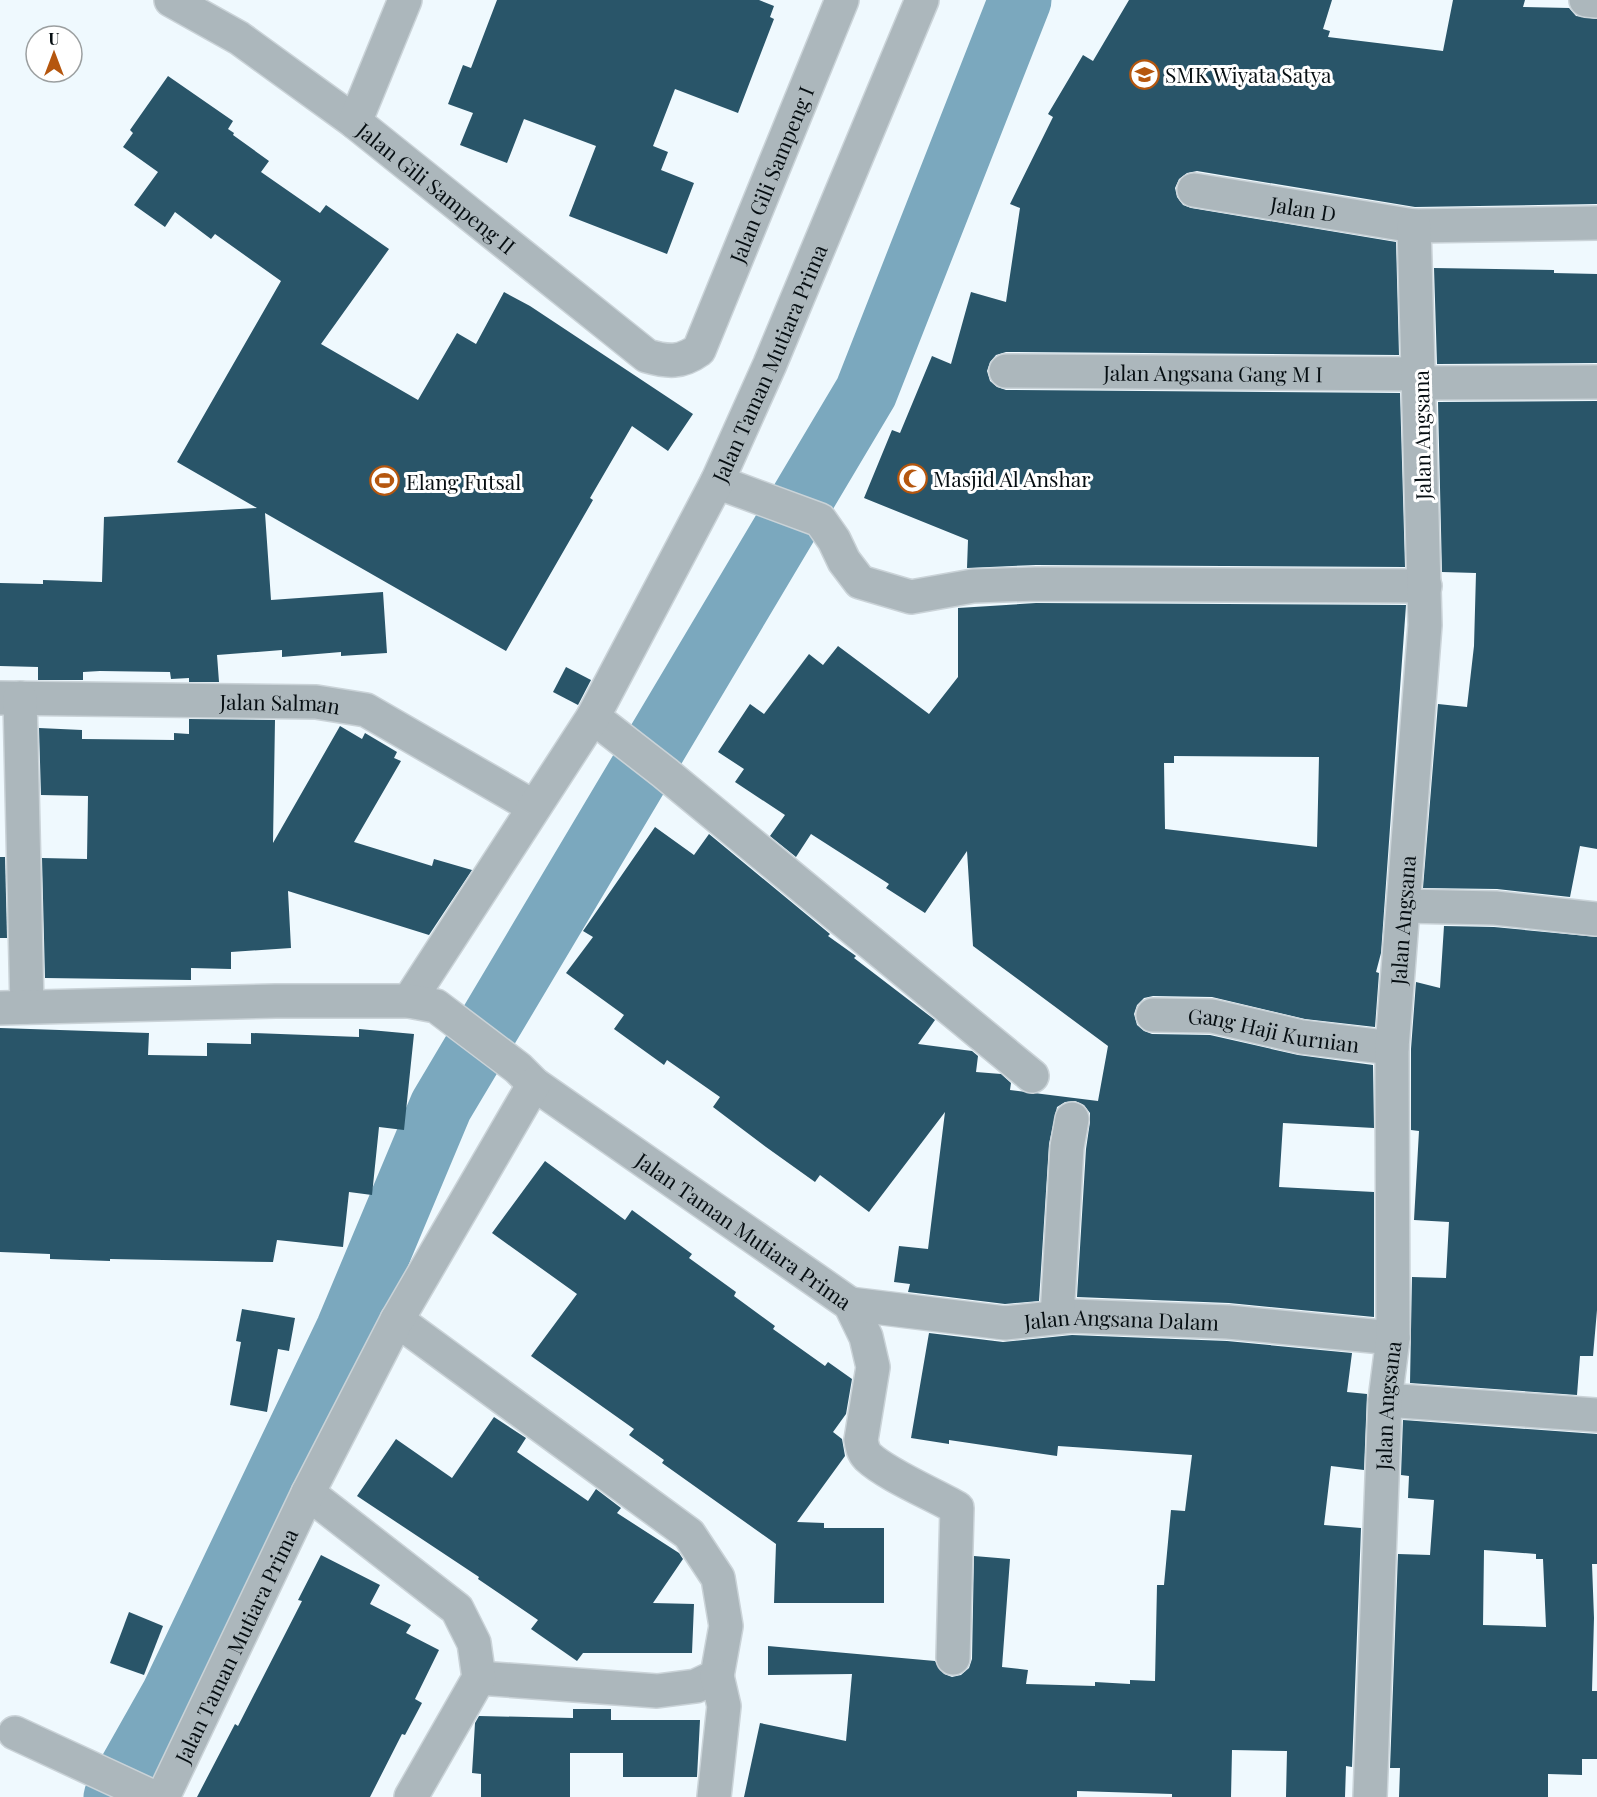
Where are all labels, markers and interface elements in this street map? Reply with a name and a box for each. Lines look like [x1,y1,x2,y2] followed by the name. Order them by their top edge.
[24,24,84,84] north arrow
[48,28,60,49] text: U
[1128,58,1160,90] school or university icon: SMK Wiyata Satya
[1165,60,1332,88] place label: SMK Wiyata Satya
[722,82,819,268] street label: Jalan Gili Sampeng I
[351,115,522,260] street label: Jalan Gili Sampeng II
[1268,189,1339,227] street label: Jalan D
[704,239,833,487] street label: Jalan Taman Mutiara Prima
[1102,358,1323,387] street label: Jalan Angsana Gang M I
[1406,369,1436,501] street label: Jalan Angsana
[896,462,928,494] mosque icon: Masjid Al Anshar
[933,464,1091,492] place label: Masjid Al Anshar
[369,465,401,497] sports icon: Elang Futsal
[406,467,521,495] place label: Elang Futsal
[218,687,343,720] street label: Jalan Salman
[1383,854,1421,987] street label: Jalan Angsana
[1188,1002,1361,1058] street label: Gang Haji Kurnian
[630,1145,858,1315] street label: Jalan Taman Mutiara Prima
[1022,1302,1220,1336] street label: Jalan Angsana Dalam
[1368,1339,1407,1472] street label: Jalan Angsana
[167,1523,303,1768] street label: Jalan Taman Mutiara Prima

